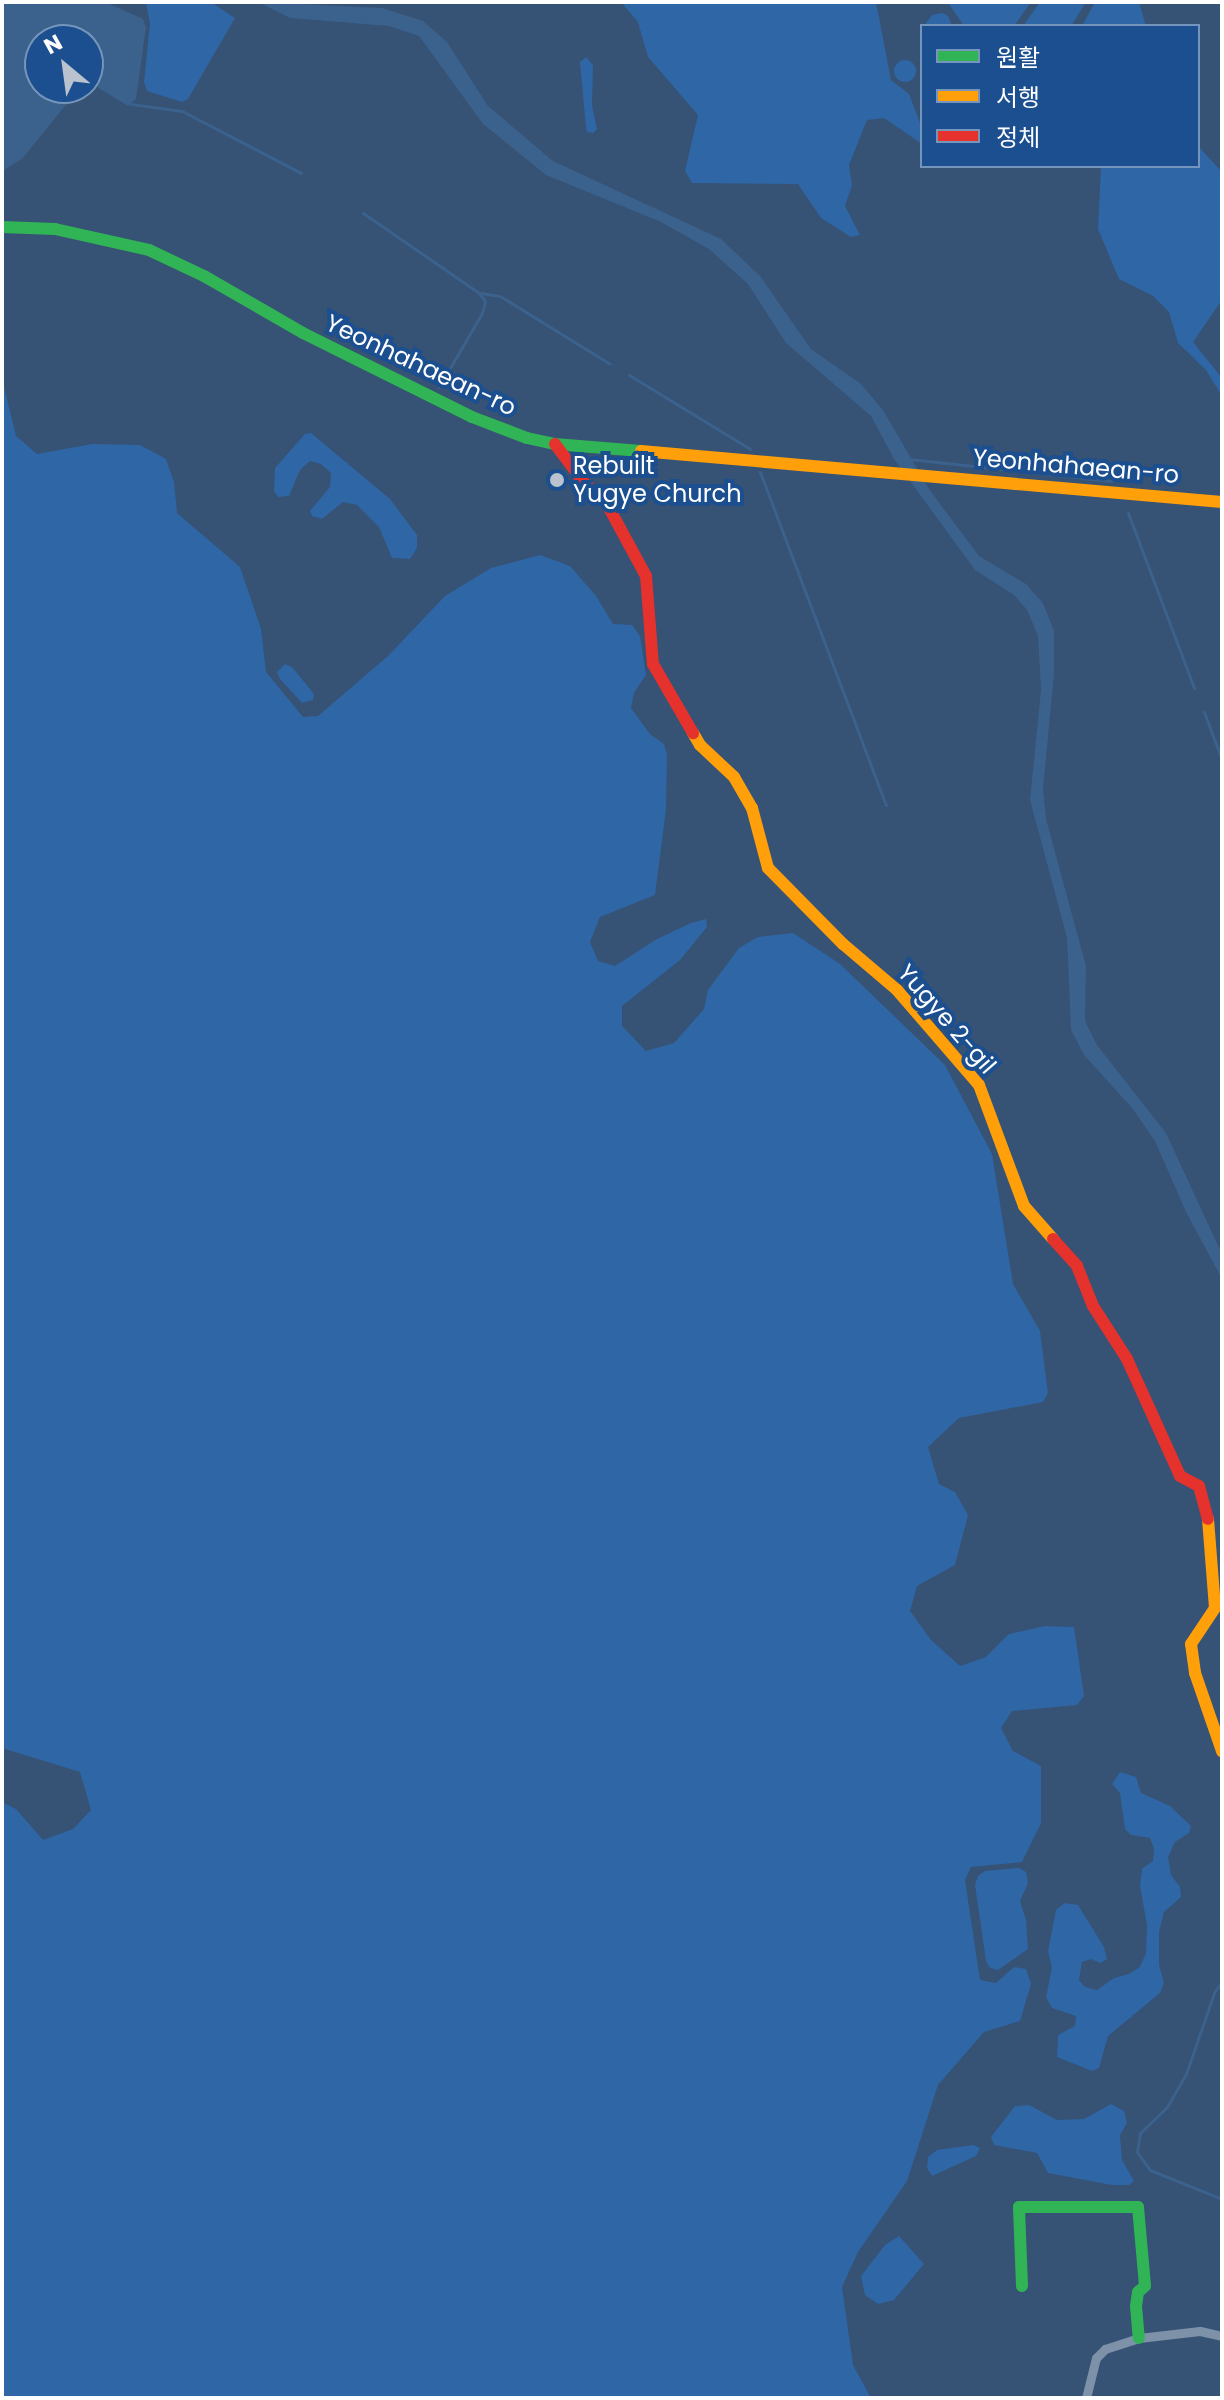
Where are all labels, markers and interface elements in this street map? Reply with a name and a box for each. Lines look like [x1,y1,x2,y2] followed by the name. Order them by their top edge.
[24,24,104,104] north arrow
[920,24,1200,168] legend
[38,27,68,62] text: N
[996,41,1040,74] text: 원활
[996,81,1040,114] text: 서행
[996,121,1040,154] text: 정체
[321,308,521,422] street label: Yeonhahaean-ro
[972,443,1180,489] street label: Yeonhahaean-ro
[573,452,742,508] place label: Rebuilt Yugye Church
[548,471,566,489] marker: Rebuilt Yugye Church
[892,958,1002,1080] street label: Yugye 2-gil

